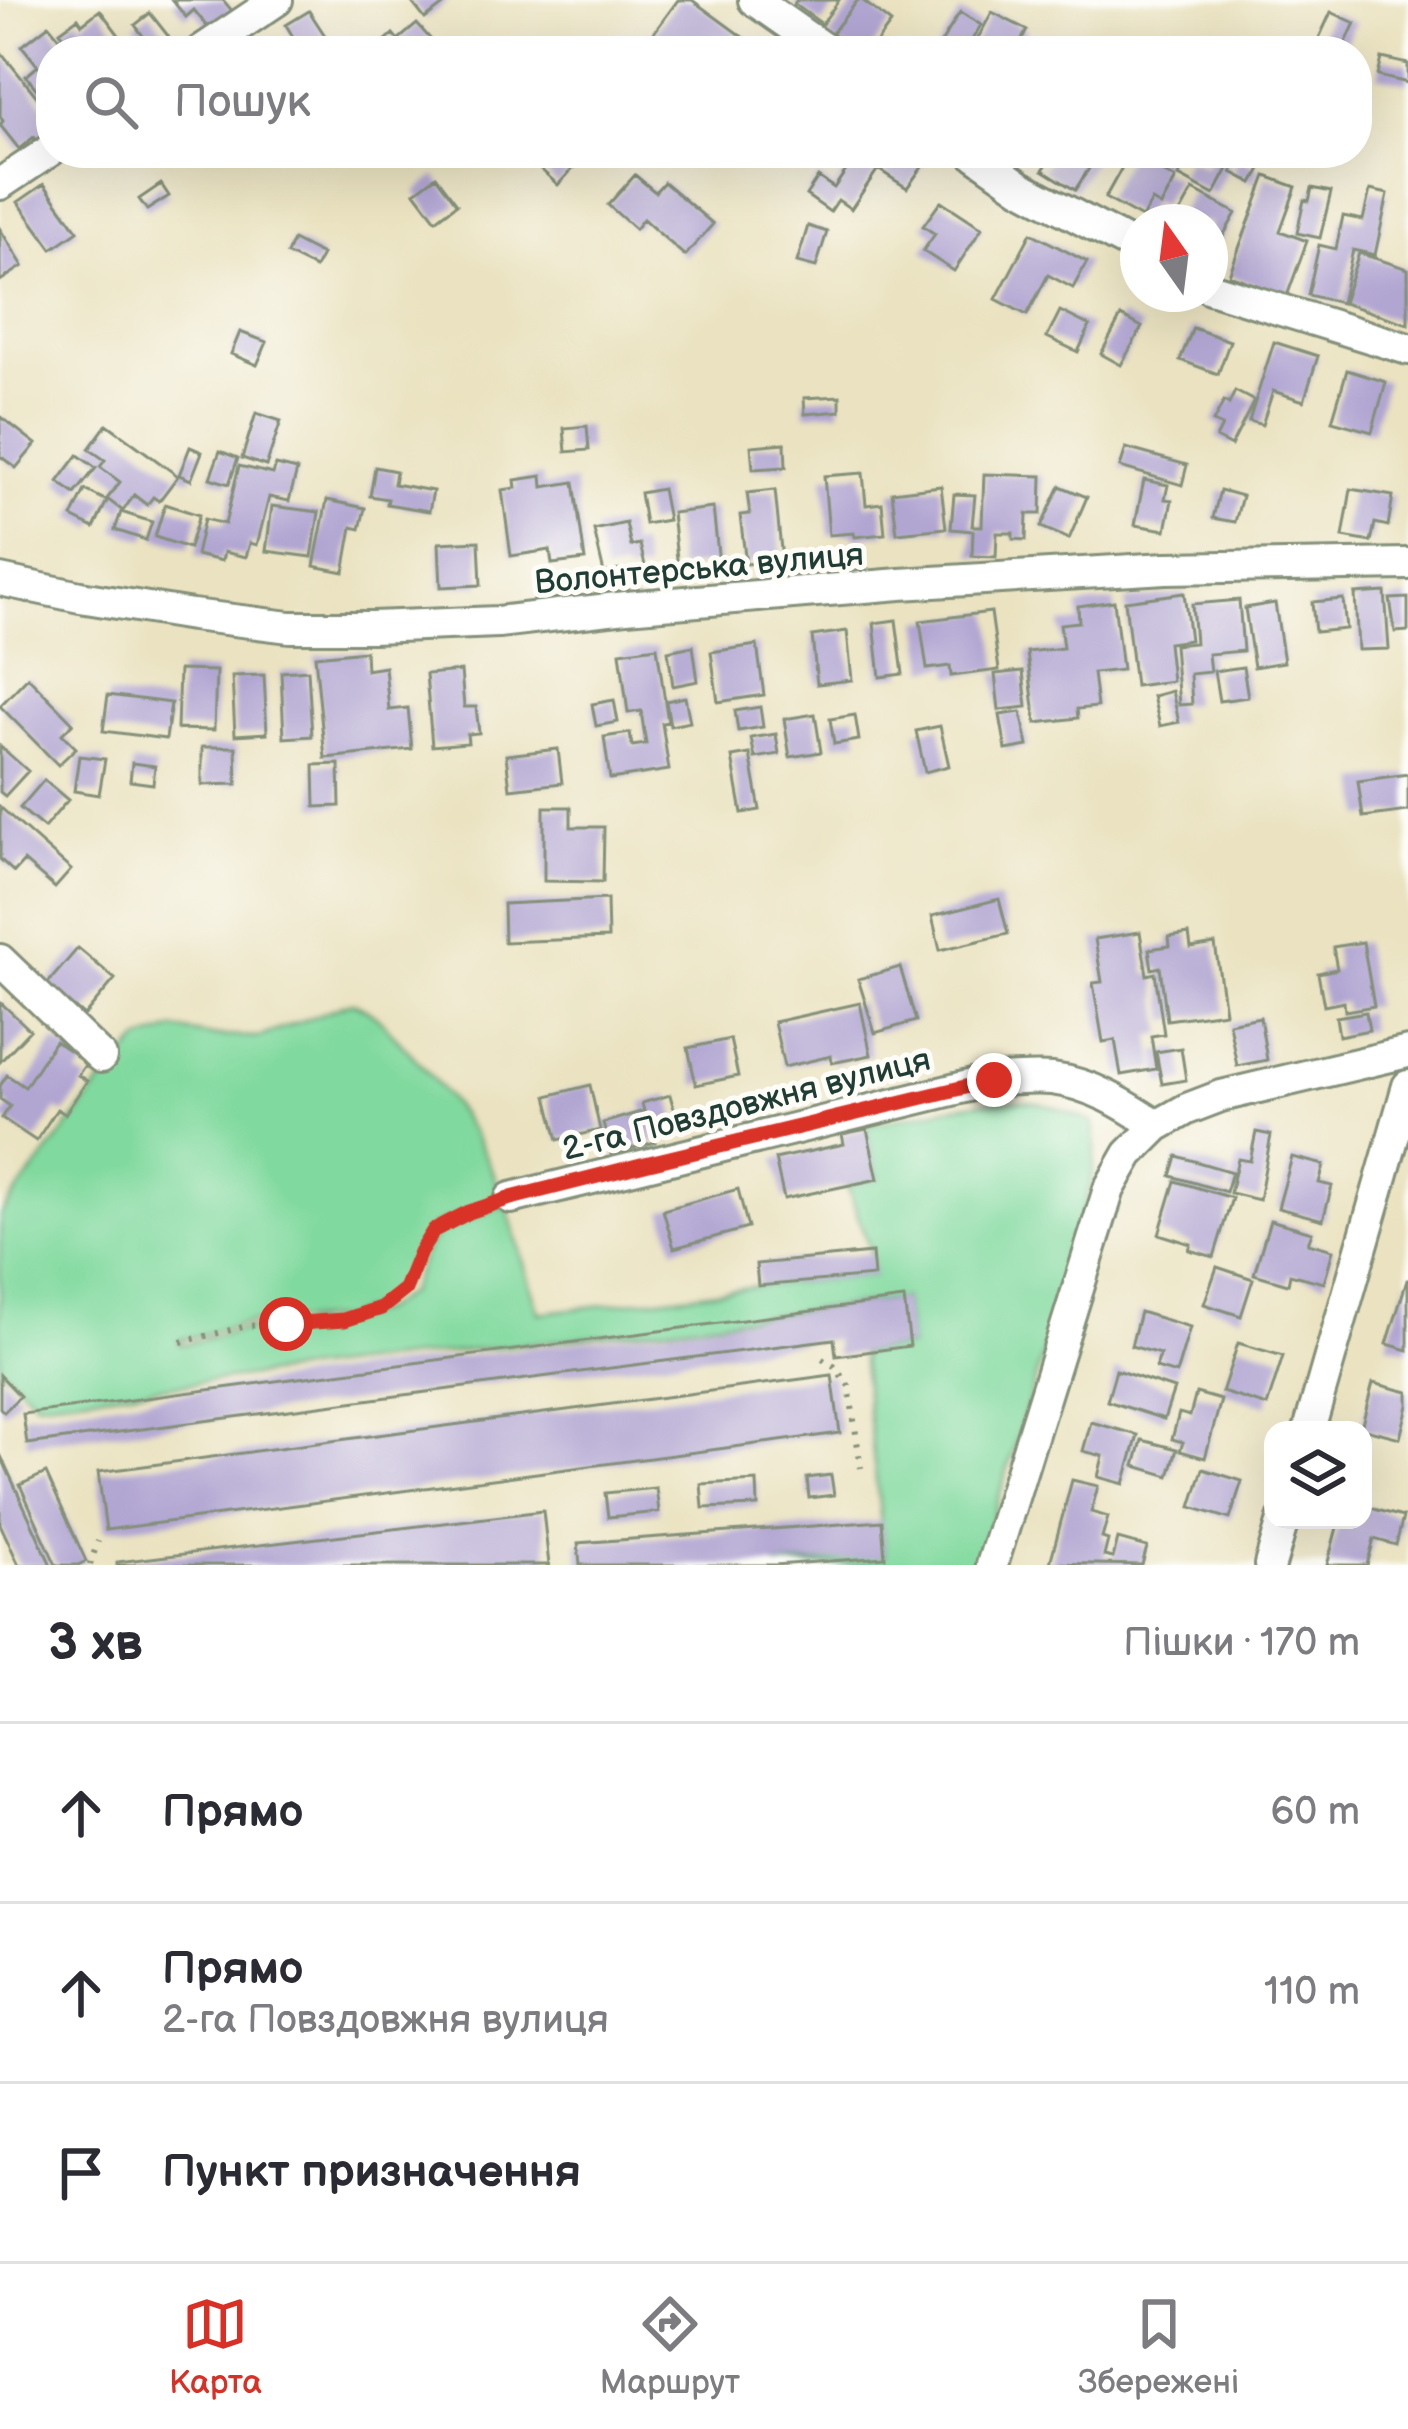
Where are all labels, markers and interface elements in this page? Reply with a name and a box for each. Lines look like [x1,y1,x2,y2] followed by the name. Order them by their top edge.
[36,36,1372,168] search box
[78,69,144,135] icon: search
[174,75,311,130] text: Пошук
[1120,204,1228,312] north arrow
[533,535,865,603] street label: Волонтерська вулиця
[558,1040,935,1170] street label: 2-га Повздовжня вулиця
[967,1053,1021,1107] route end
[259,1297,313,1351] route start
[1264,1421,1372,1529] map controls
[1264,1421,1372,1529] button: layers
[48,1613,143,1674] text: 3 хв
[1123,1620,1360,1667] text: Пішки · 170 m
[48,1780,114,1846] icon: ahead
[162,1785,303,1840] text: Прямо
[1270,1789,1360,1836] text: 60 m
[162,1942,303,1997] text: Прямо
[48,1960,114,2026] icon: ahead
[1264,1969,1360,2016] text: 110 m
[162,1997,609,2044] text: 2-га Повздовжня вулиця
[48,2140,114,2206] icon: arrive
[162,2145,581,2200] text: Пункт призначення
[169,2291,262,2403] tab: Карта
[600,2291,740,2403] tab: Маршрут
[1078,2291,1239,2403] tab: Збережені

